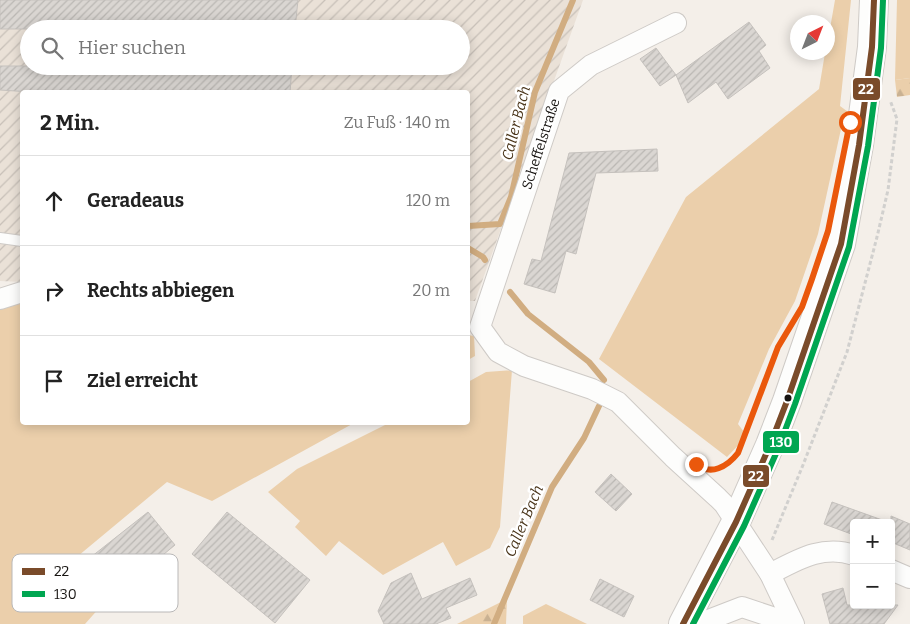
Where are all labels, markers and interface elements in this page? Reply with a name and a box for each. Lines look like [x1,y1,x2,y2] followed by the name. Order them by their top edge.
[790,15,835,60] north arrow
[20,20,470,75] search box
[38,34,66,62] icon: search
[78,36,186,59] text: Hier suchen
[852,77,881,101] line badge: 22
[858,81,874,98] text: 22
[498,84,534,162] water label: Caller Bach
[518,96,564,192] street label: Scheffelstraße
[40,110,99,136] text: 2 Min.
[839,111,862,134] route start
[344,113,450,132] text: Zu Fuß · 140 m
[40,187,68,215] icon: ahead
[87,189,184,212] text: Geradeaus
[406,191,450,210] text: 120 m
[40,277,68,305] icon: right
[87,279,234,302] text: Rechts abbiegen
[413,281,450,300] text: 20 m
[40,367,68,395] icon: arrive
[87,369,198,392] text: Ziel erreicht
[783,393,793,403] unlabelled marker
[762,430,800,454] line badge: 130
[769,434,793,451] text: 130
[685,453,708,476] route end
[742,464,770,488] line badge: 22
[748,468,764,485] text: 22
[501,482,547,560] water label: Caller Bach
[850,519,895,609] map controls
[850,519,895,564] button: +
[12,554,178,612] legend
[54,563,69,580] text: 22
[850,564,895,609] button: −
[54,586,77,603] text: 130

